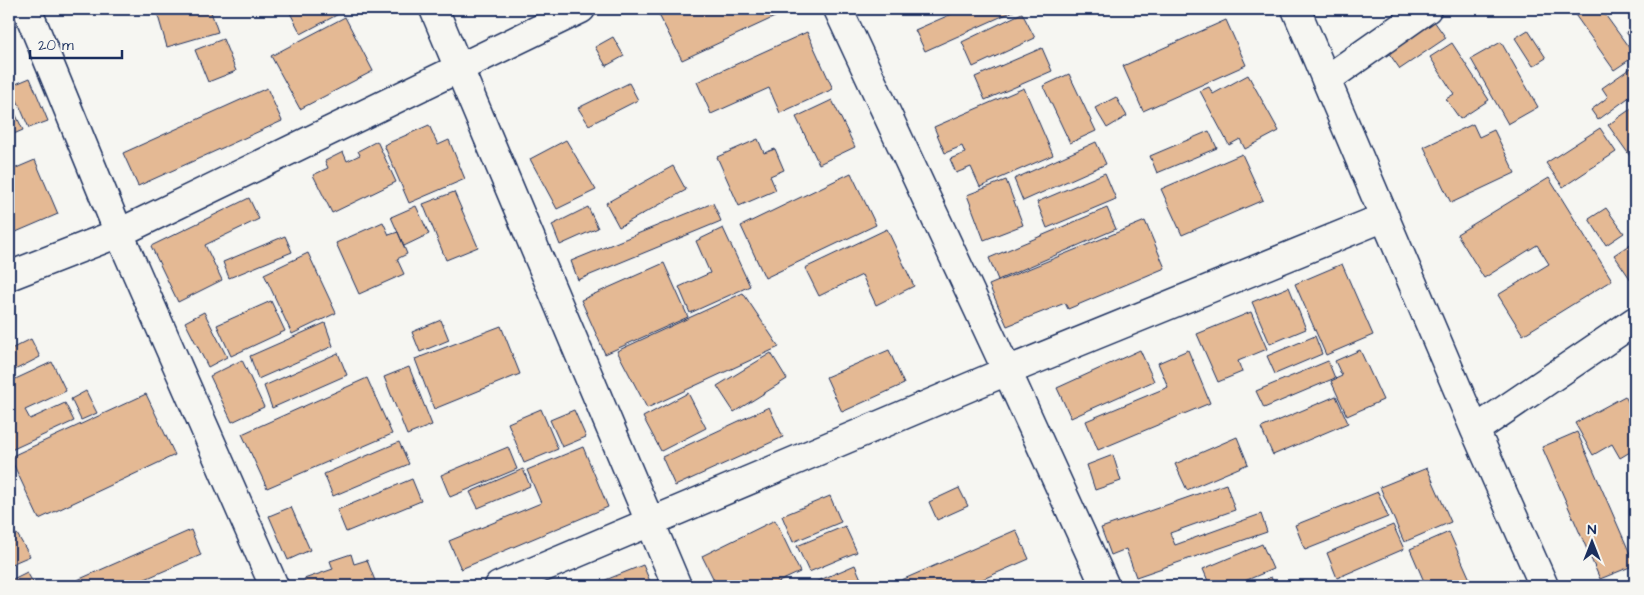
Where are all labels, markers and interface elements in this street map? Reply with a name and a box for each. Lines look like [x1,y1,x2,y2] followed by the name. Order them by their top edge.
[30,28,122,60] scale bar
[38,35,74,56] text: 20 m
[1566,518,1616,568] north arrow
[1588,520,1597,540] text: N

